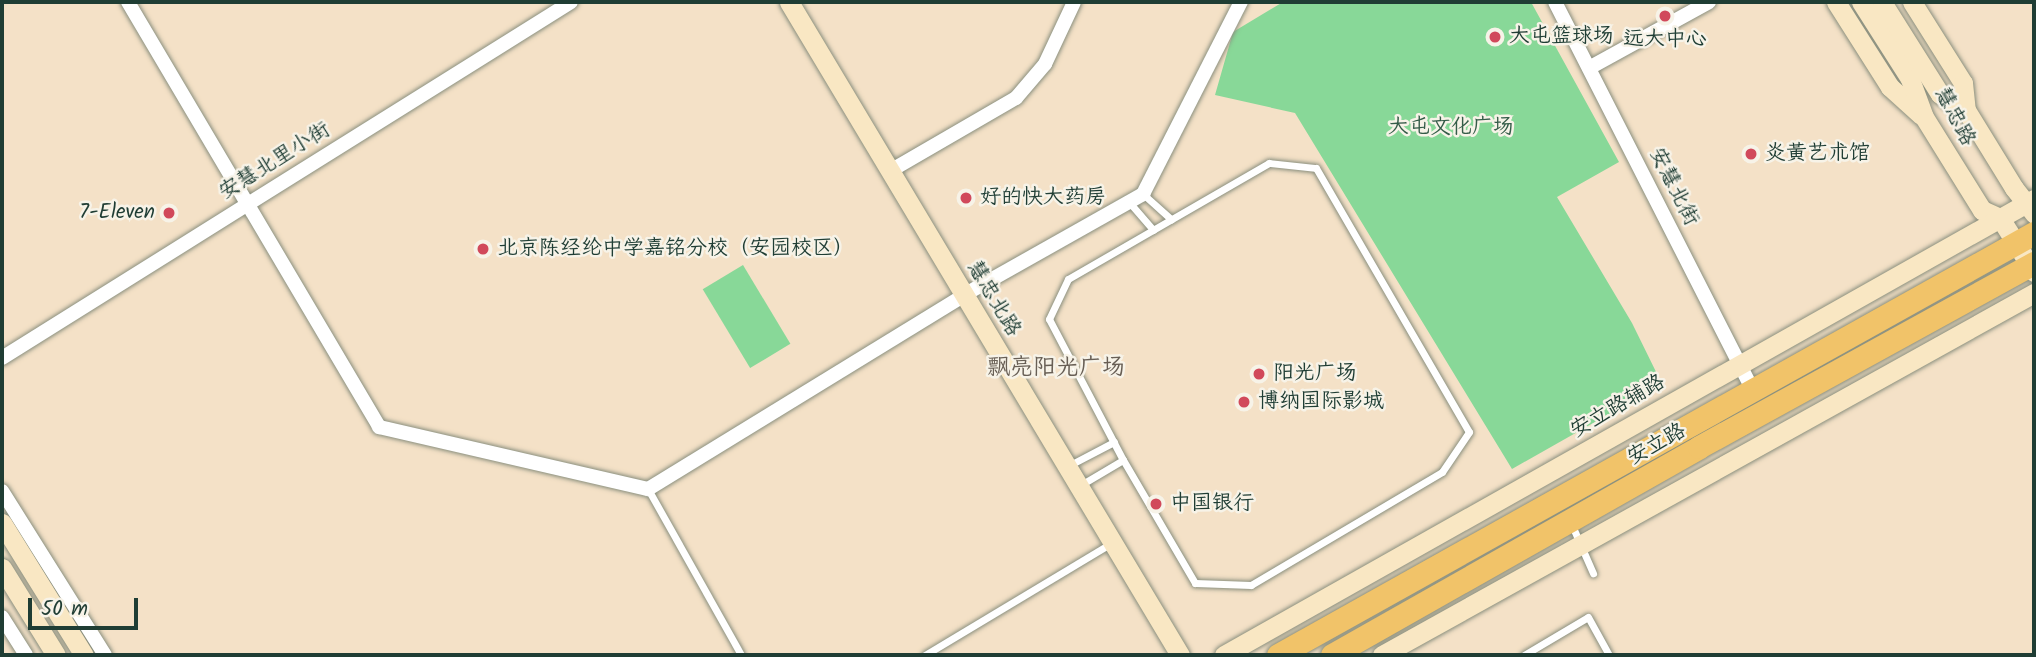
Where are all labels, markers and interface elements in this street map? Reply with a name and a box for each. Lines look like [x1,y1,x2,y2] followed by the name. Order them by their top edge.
[1657,8,1673,24] marker: 远大中心
[1509,24,1614,50] place label: 大屯篮球场
[1623,27,1707,53] place label: 远大中心
[1487,29,1503,45] marker: 大屯篮球场
[1928,83,1980,151] street label: 慧忠路
[1388,115,1514,141] park label: 大屯文化广场
[215,118,335,206] street label: 安慧北里小街
[1765,141,1870,167] place label: 炎黄艺术馆
[1643,144,1703,230] street label: 安慧北街
[1743,146,1759,162] marker: 炎黄艺术馆
[980,185,1106,211] place label: 好的快大药房
[958,190,974,206] marker: 好的快大药房
[79,200,155,226] place label: 7-Eleven
[161,205,177,221] marker: 7-Eleven
[497,236,854,262] place label: 北京陈经纶中学嘉铭分校（安园校区）
[475,241,491,257] marker: 北京陈经纶中学嘉铭分校（安园校区）
[961,257,1025,341] street label: 慧忠北路
[987,354,1125,382] district label: 飘亮阳光广场
[1273,361,1357,387] place label: 阳光广场
[1251,366,1267,382] marker: 阳光广场
[1566,370,1670,444] street label: 安立路辅路
[1258,389,1384,415] place label: 博纳国际影城
[1236,394,1252,410] marker: 博纳国际影城
[1623,419,1691,471] street label: 安立路
[1170,491,1254,517] place label: 中国银行
[1148,496,1164,512] marker: 中国银行
[32,584,142,628] scale bar
[41,593,88,626] text: 50 m

